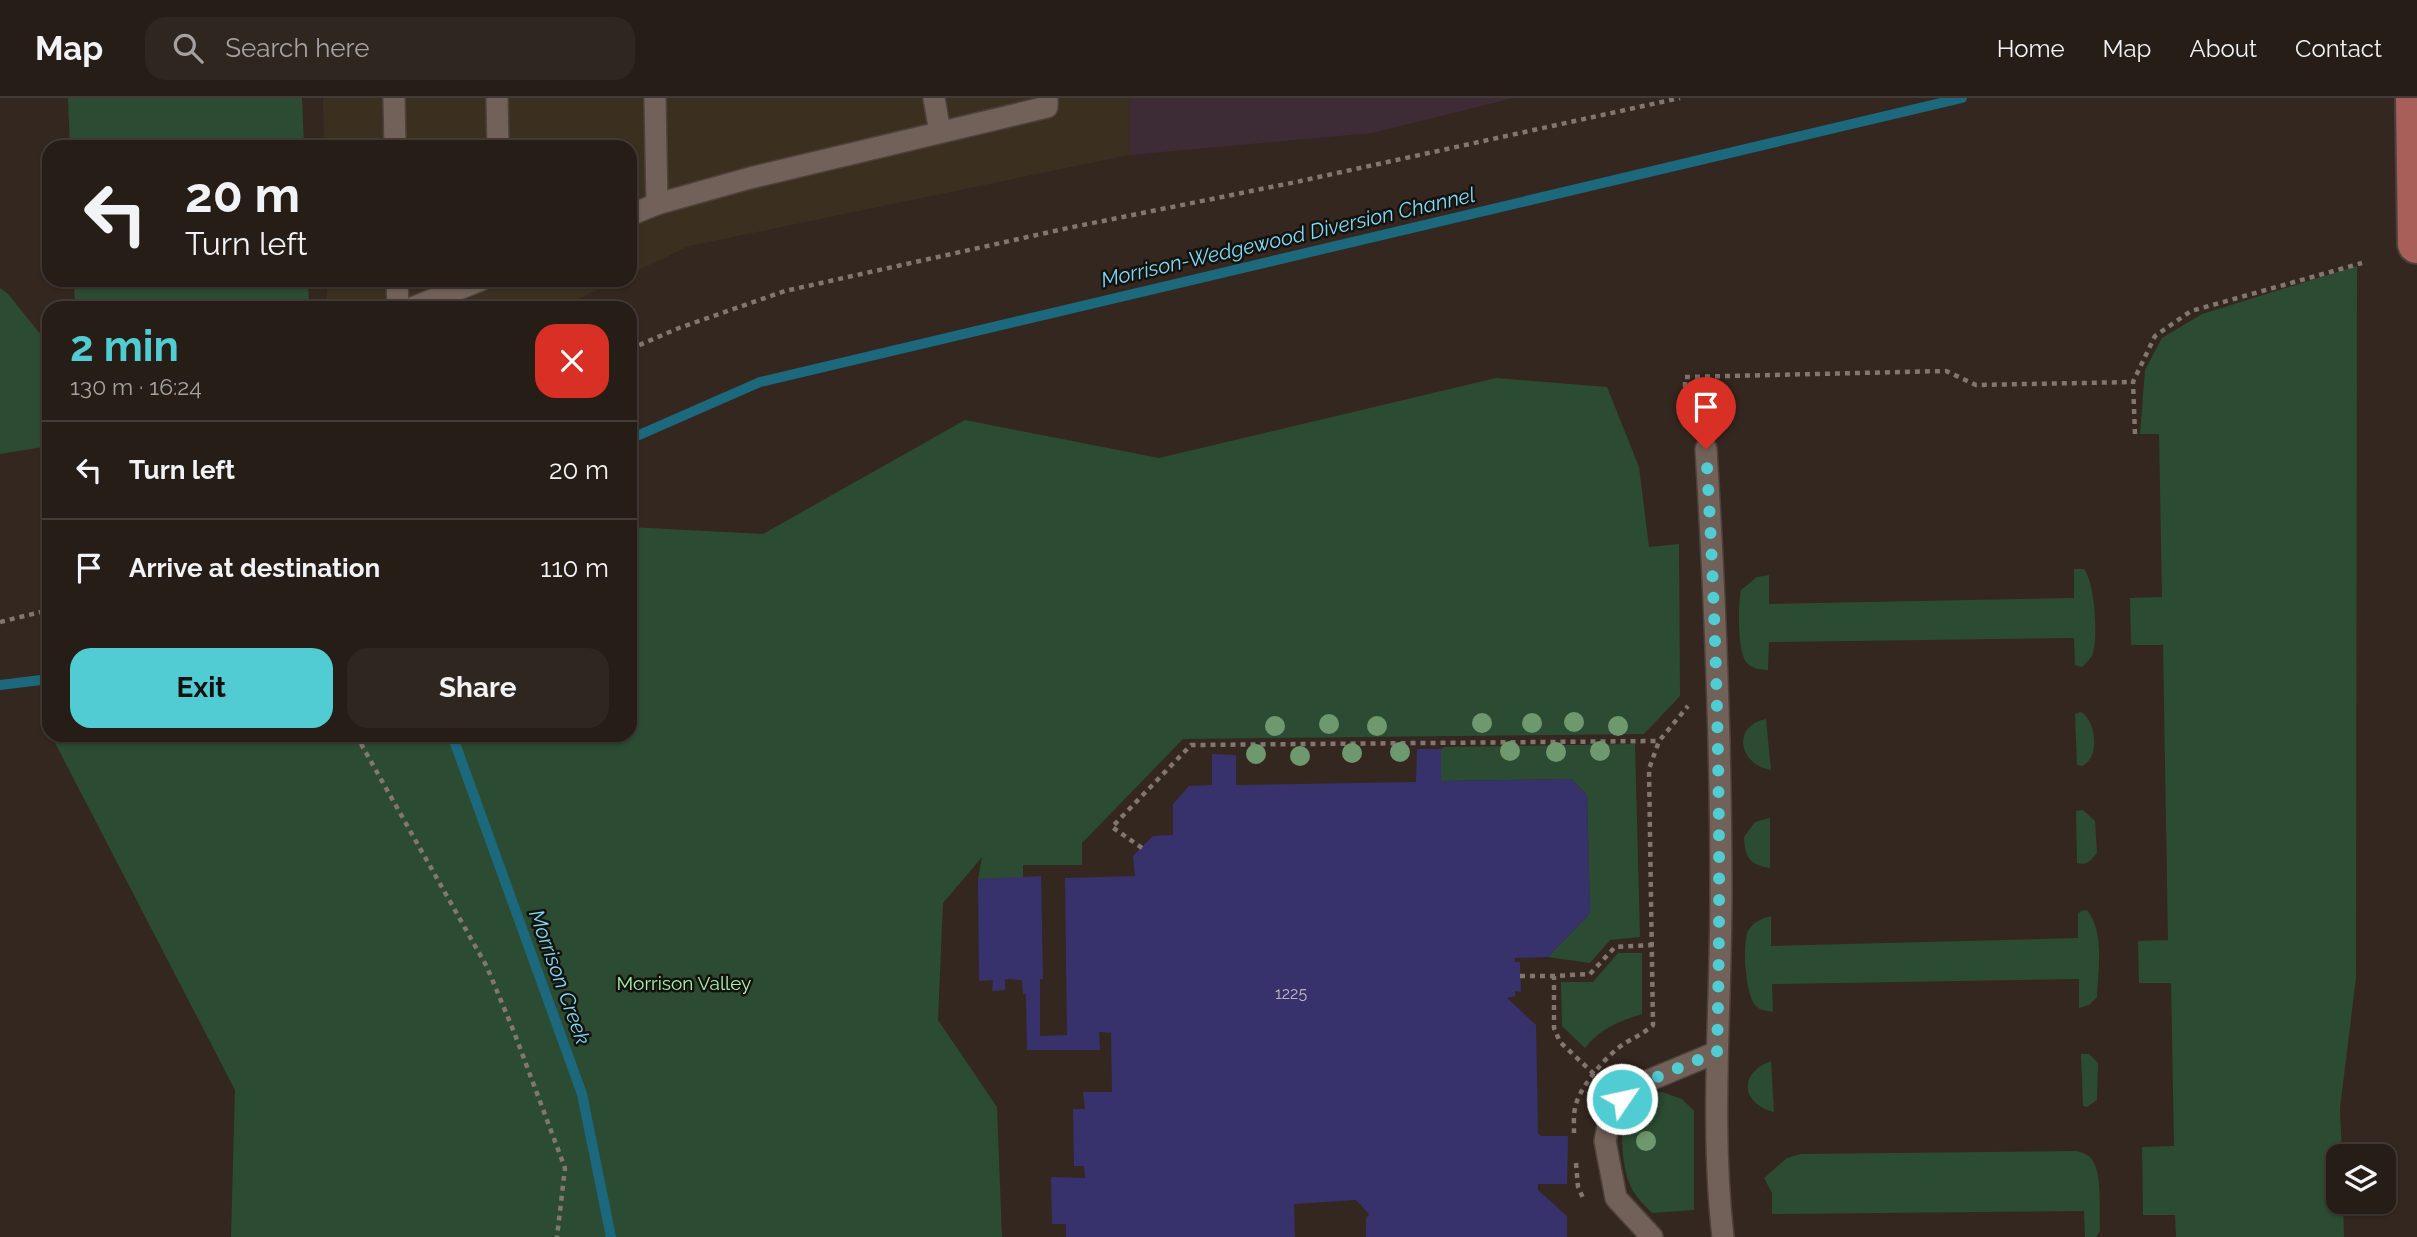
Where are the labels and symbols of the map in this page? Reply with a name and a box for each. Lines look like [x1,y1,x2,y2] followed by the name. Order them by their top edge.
[1098,182,1478,292] water label: Morrison-Wedgewood Diversion Channel
[1676,377,1736,449] pin
[524,906,596,1048] water label: Morrison Creek
[617,972,751,994] park label: Morrison Valley
[1275,984,1307,1003] house number: 1225
[1585,1062,1659,1136] position arrow

